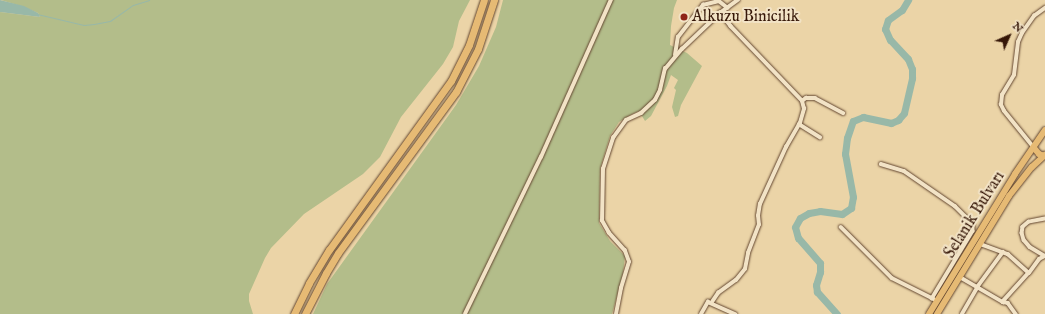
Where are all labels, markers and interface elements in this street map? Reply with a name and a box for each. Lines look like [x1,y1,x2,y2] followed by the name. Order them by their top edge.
[692,7,799,27] place label: Alkuzu Binicilik
[679,12,689,22] marker: Alkuzu Binicilik
[989,16,1029,56] north arrow
[1009,19,1026,36] text: N
[941,168,1009,262] street label: Selanik Bulvarı

